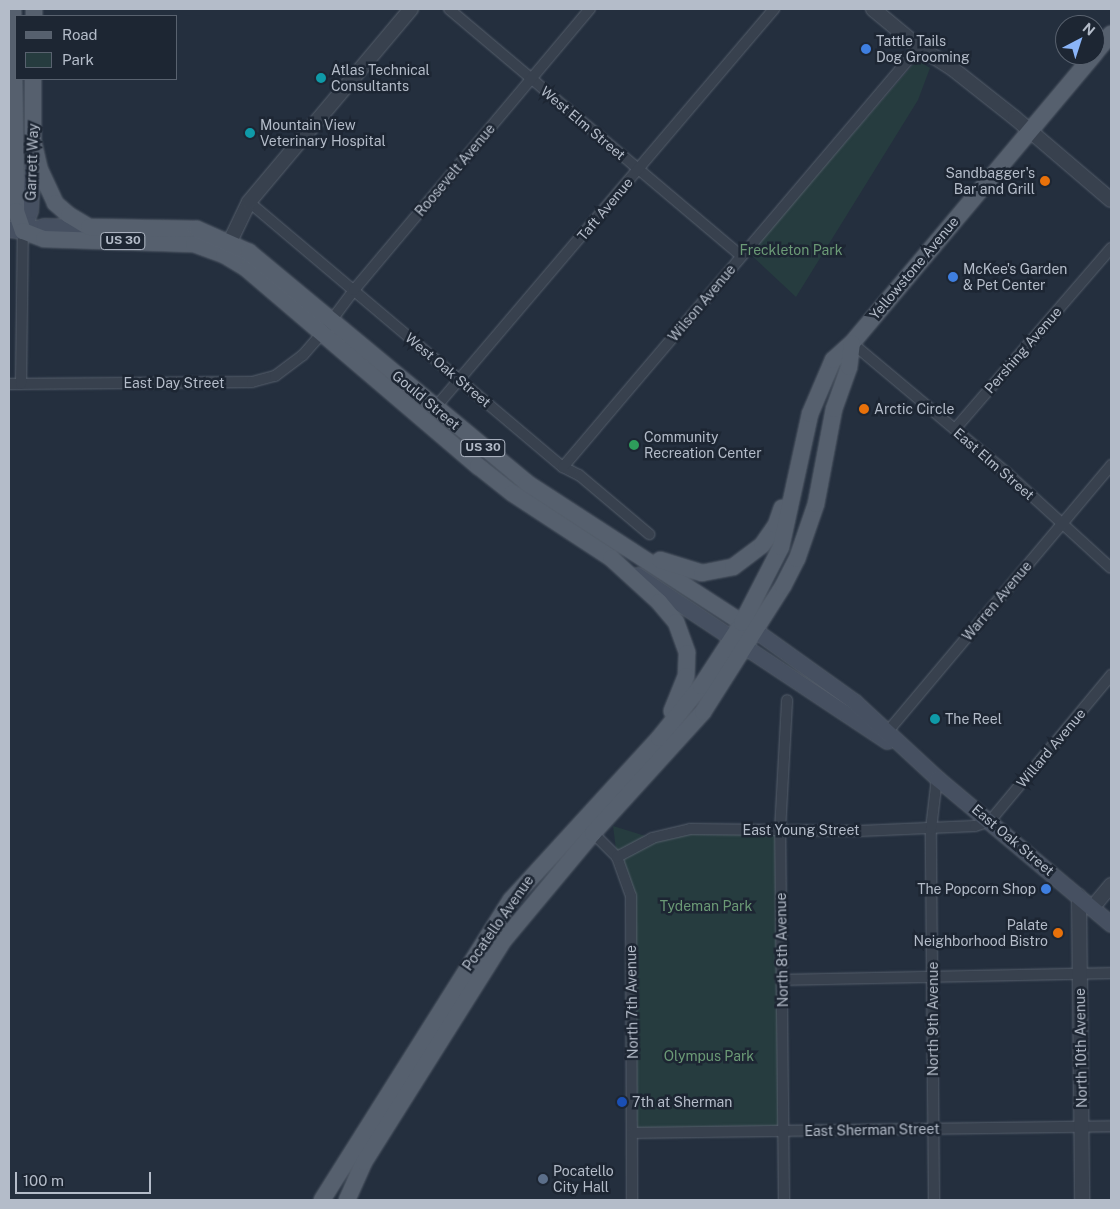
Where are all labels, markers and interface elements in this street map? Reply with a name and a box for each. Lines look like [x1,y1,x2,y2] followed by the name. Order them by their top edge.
[15,15,178,80] legend
[1055,15,1105,65] north arrow
[1080,20,1098,39] text: N
[62,26,98,43] text: Road
[876,33,970,65] place label: Tattle Tails Dog Grooming
[860,43,872,55] marker: Tattle Tails Dog Grooming
[62,51,94,68] text: Park
[331,62,430,94] place label: Atlas Technical Consultants
[315,72,327,84] marker: Atlas Technical Consultants
[537,83,629,163] street label: West Elm Street
[260,117,386,150] place label: Mountain View Veterinary Hospital
[411,120,499,220] street label: Roosevelt Avenue
[22,123,42,201] street label: Garrett Way
[244,127,256,139] marker: Mountain View Veterinary Hospital
[945,165,1035,198] place label: Sandbagger's Bar and Grill
[574,174,636,244] street label: Taft Avenue
[1039,175,1051,187] marker: Sandbagger's Bar and Grill
[866,213,962,323] street label: Yellowstone Avenue
[99,232,147,250] road number: US 30
[740,242,842,258] park label: Freckleton Park
[665,261,739,345] street label: Wilson Avenue
[963,261,1067,294] place label: McKee's Garden & Pet Center
[947,271,959,283] marker: McKee's Garden & Pet Center
[981,303,1065,397] street label: Pershing Avenue
[402,329,494,411] street label: West Oak Street
[389,367,463,433] street label: Gould Street
[123,375,225,391] street label: East Day Street
[874,401,954,417] place label: Arctic Circle
[858,403,870,415] marker: Arctic Circle
[950,424,1038,504] street label: East Elm Street
[644,429,762,462] place label: Community Recreation Center
[459,438,507,458] road number: US 30
[628,439,640,451] marker: Community Recreation Center
[959,558,1035,644] street label: Warren Avenue
[1013,705,1089,791] street label: Willard Avenue
[945,711,1002,727] place label: The Reel
[929,713,941,725] marker: The Reel
[969,801,1057,879] street label: East Oak Street
[743,822,859,838] street label: East Young Street
[459,872,537,974] street label: Pocatello Avenue
[917,881,1036,897] place label: The Popcorn Shop
[1040,883,1052,895] marker: The Popcorn Shop
[773,893,791,1007] street label: North 8th Avenue
[660,898,752,914] park label: Tydeman Park
[913,917,1048,950] place label: Palate Neighborhood Bistro
[1052,927,1064,939] marker: Palate Neighborhood Bistro
[623,945,641,1059] street label: North 7th Avenue
[925,962,941,1076] street label: North 9th Avenue
[1072,988,1090,1108] street label: North 10th Avenue
[664,1048,754,1064] park label: Olympus Park
[632,1094,732,1110] place label: 7th at Sherman
[616,1096,628,1108] marker: 7th at Sherman
[804,1120,940,1140] street label: East Sherman Street
[18,1162,154,1194] scale bar
[553,1163,614,1196] place label: Pocatello City Hall
[23,1172,64,1189] text: 100 m
[537,1173,549,1185] marker: Pocatello City Hall

